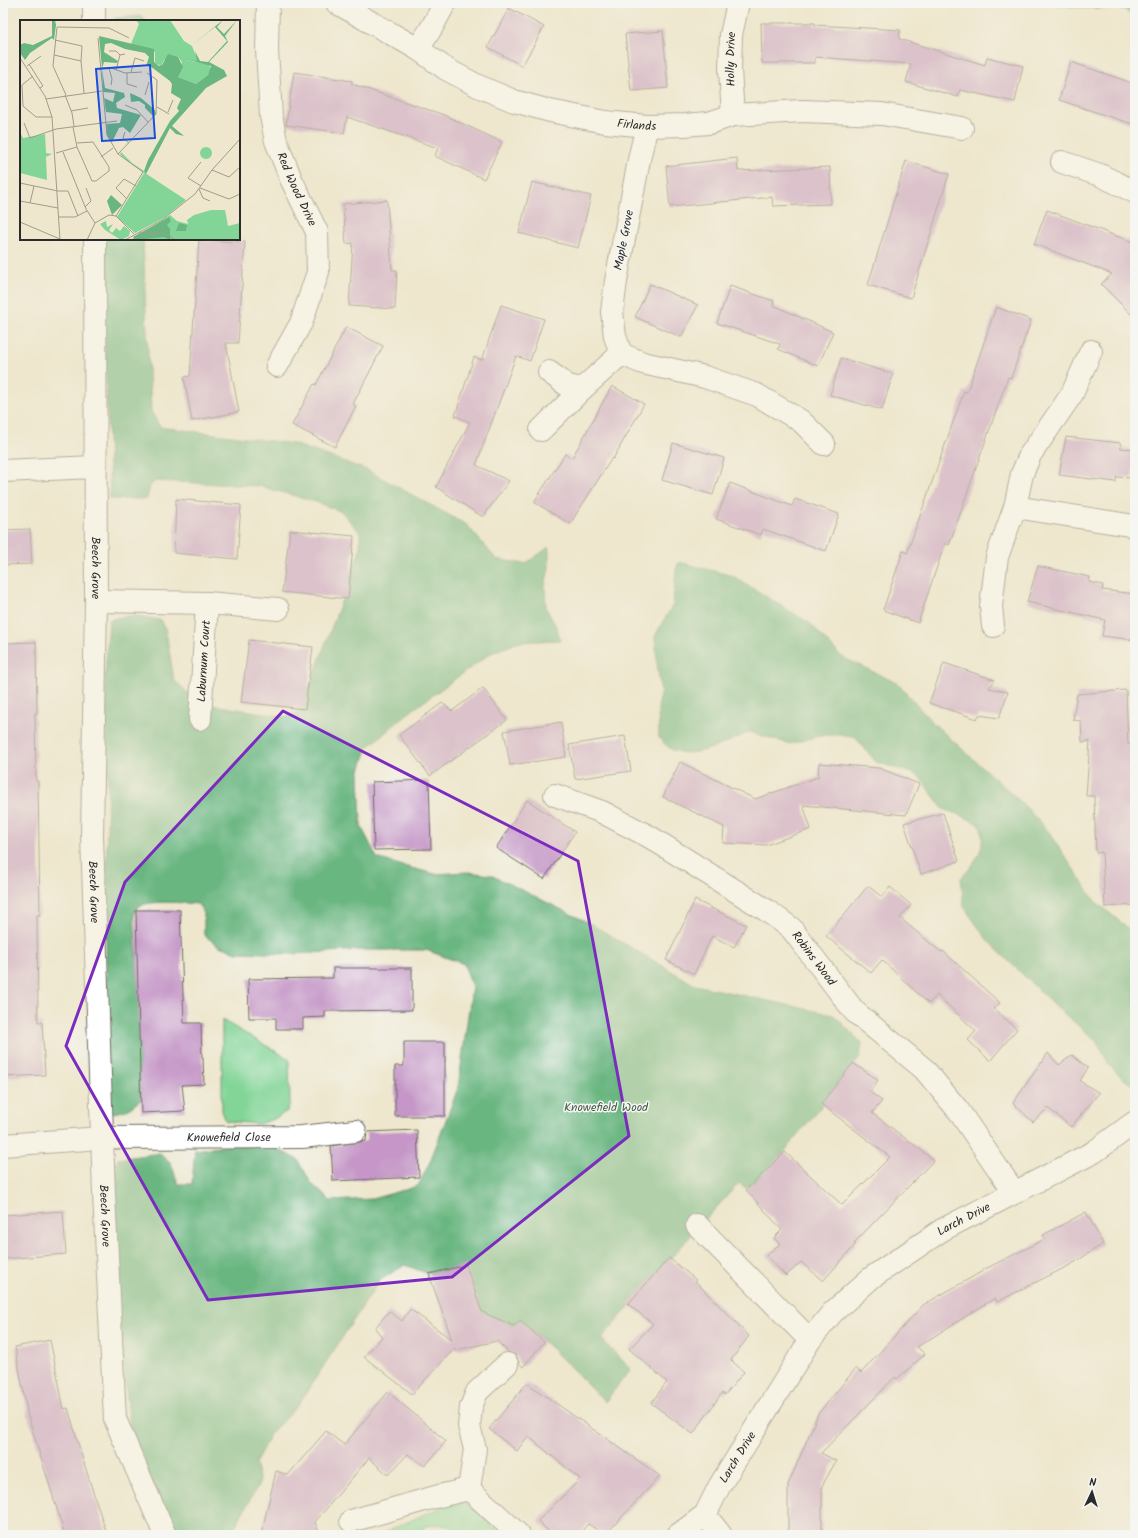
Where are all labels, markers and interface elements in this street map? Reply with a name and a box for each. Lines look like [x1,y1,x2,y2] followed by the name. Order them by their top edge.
[20,20,240,240] inset map
[721,29,741,87] street label: Holly Drive
[616,114,656,136] street label: Firlands
[272,149,322,230] street label: Red Wood Drive
[609,208,639,272] street label: Maple Grove
[86,537,105,600] street label: Beech Grove
[192,619,215,703] street label: Laburnum Court
[83,860,104,924] street label: Beech Grove
[787,927,842,990] street label: Robins Wood
[564,1098,649,1117] park label: Knowefield Wood
[187,1128,271,1147] street label: Knowefield Close
[94,1184,116,1248] street label: Beech Grove
[933,1197,994,1240] street label: Larch Drive
[714,1427,761,1487] street label: Larch Drive
[1072,1472,1112,1512] north arrow
[1089,1474,1097,1492] text: N

